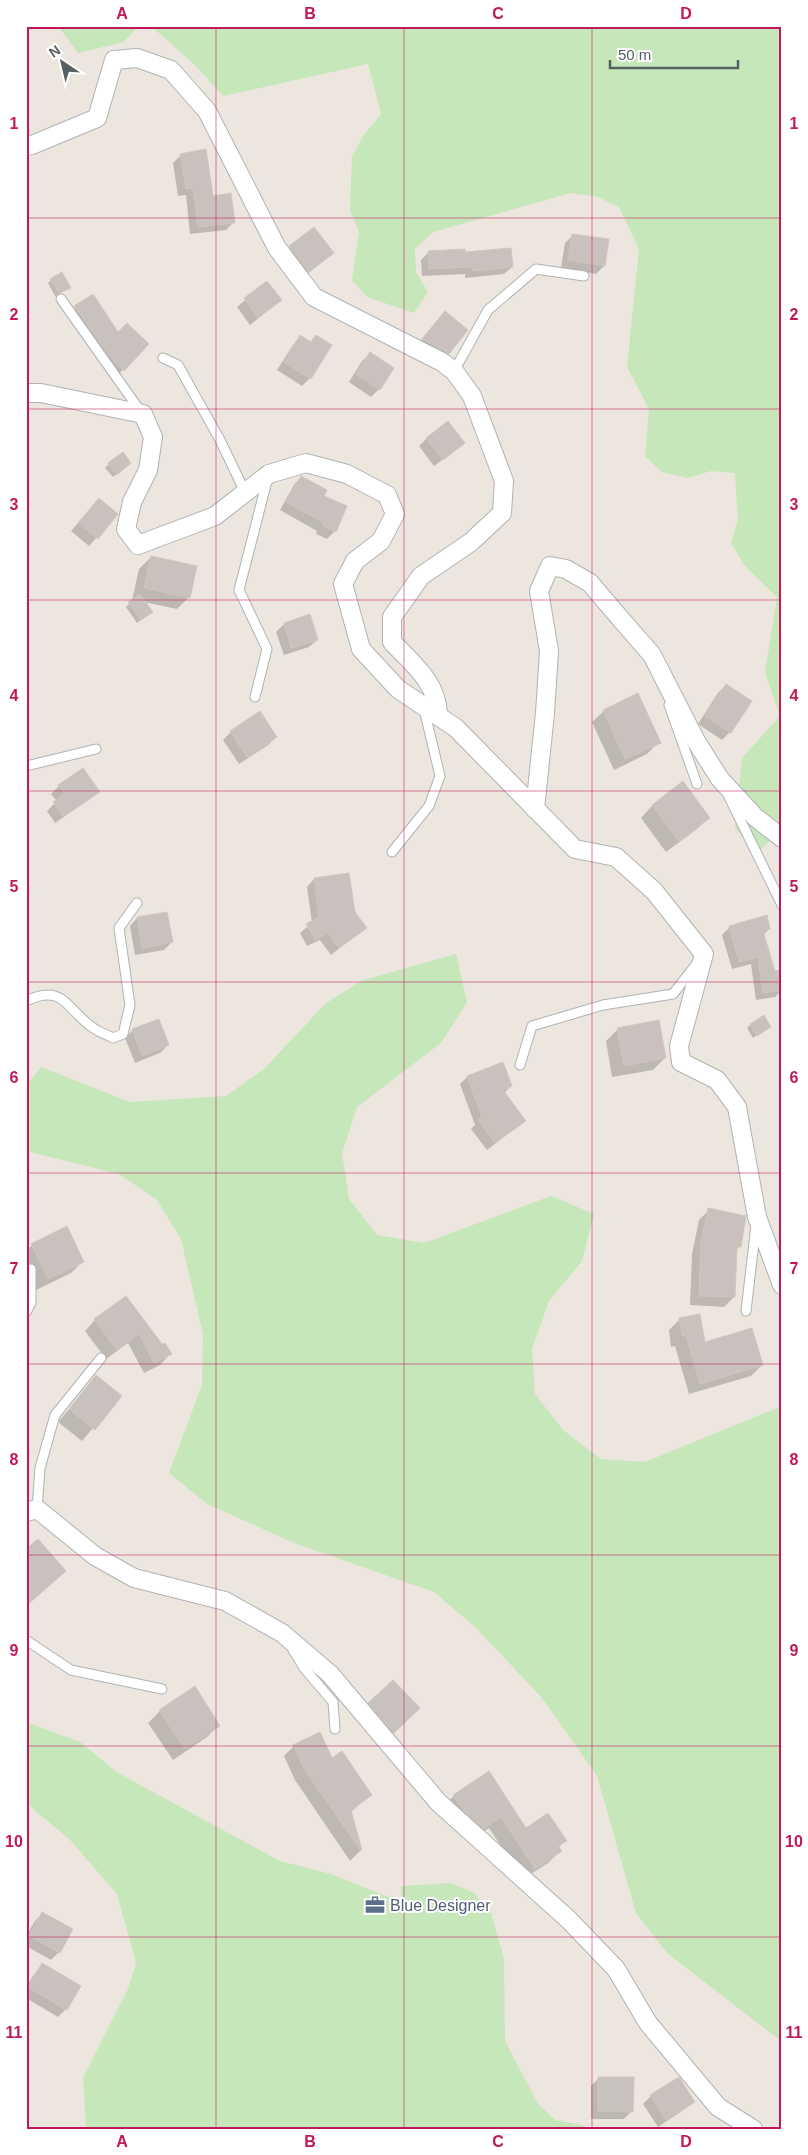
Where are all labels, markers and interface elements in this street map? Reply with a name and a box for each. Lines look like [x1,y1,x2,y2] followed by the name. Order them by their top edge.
[116,5,128,22] text: A
[304,5,316,22] text: B
[492,5,504,22] text: C
[680,5,692,22] text: D
[38,38,88,88] north arrow
[610,38,738,70] scale bar
[46,42,63,61] text: N
[618,46,651,63] text: 50 m
[10,115,19,132] text: 1
[790,115,799,132] text: 1
[10,306,19,323] text: 2
[790,306,799,323] text: 2
[10,496,19,513] text: 3
[790,496,799,513] text: 3
[10,687,19,704] text: 4
[790,687,799,704] text: 4
[10,878,19,895] text: 5
[790,878,799,895] text: 5
[10,1069,19,1086] text: 6
[790,1069,799,1086] text: 6
[10,1260,19,1277] text: 7
[790,1260,799,1277] text: 7
[10,1451,19,1468] text: 8
[790,1451,799,1468] text: 8
[10,1642,19,1659] text: 9
[790,1642,799,1659] text: 9
[5,1833,23,1850] text: 10
[785,1833,803,1850] text: 10
[364,1894,386,1916] office icon: Blue Designer
[390,1897,491,1914] place label: Blue Designer
[6,2024,23,2041] text: 11
[786,2024,803,2041] text: 11
[116,2133,128,2150] text: A
[304,2133,316,2150] text: B
[492,2133,504,2150] text: C
[680,2133,692,2150] text: D

